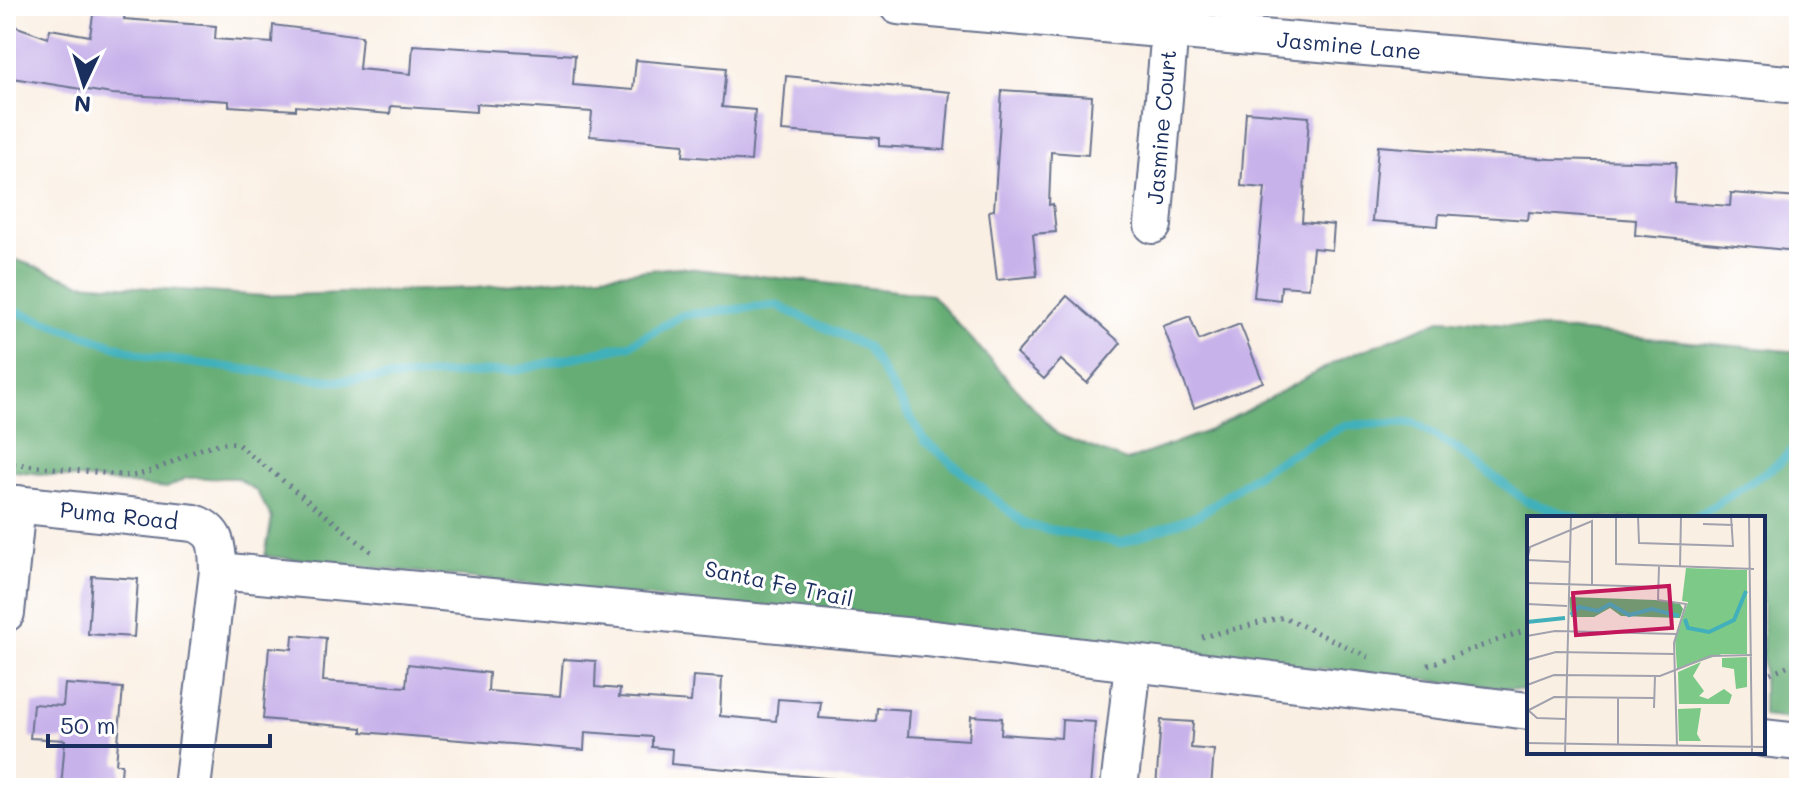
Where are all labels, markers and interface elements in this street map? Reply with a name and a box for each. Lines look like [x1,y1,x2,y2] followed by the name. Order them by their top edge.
[1276,24,1422,66] street label: Jasmine Lane
[44,44,124,124] north arrow
[1140,48,1182,206] street label: Jasmine Court
[73,89,92,119] text: N
[59,494,180,536] street label: Puma Road
[1527,516,1765,754] inset map
[702,553,856,613] street label: Santa Fe Trail
[48,698,270,748] scale bar
[60,709,116,740] text: 50 m

